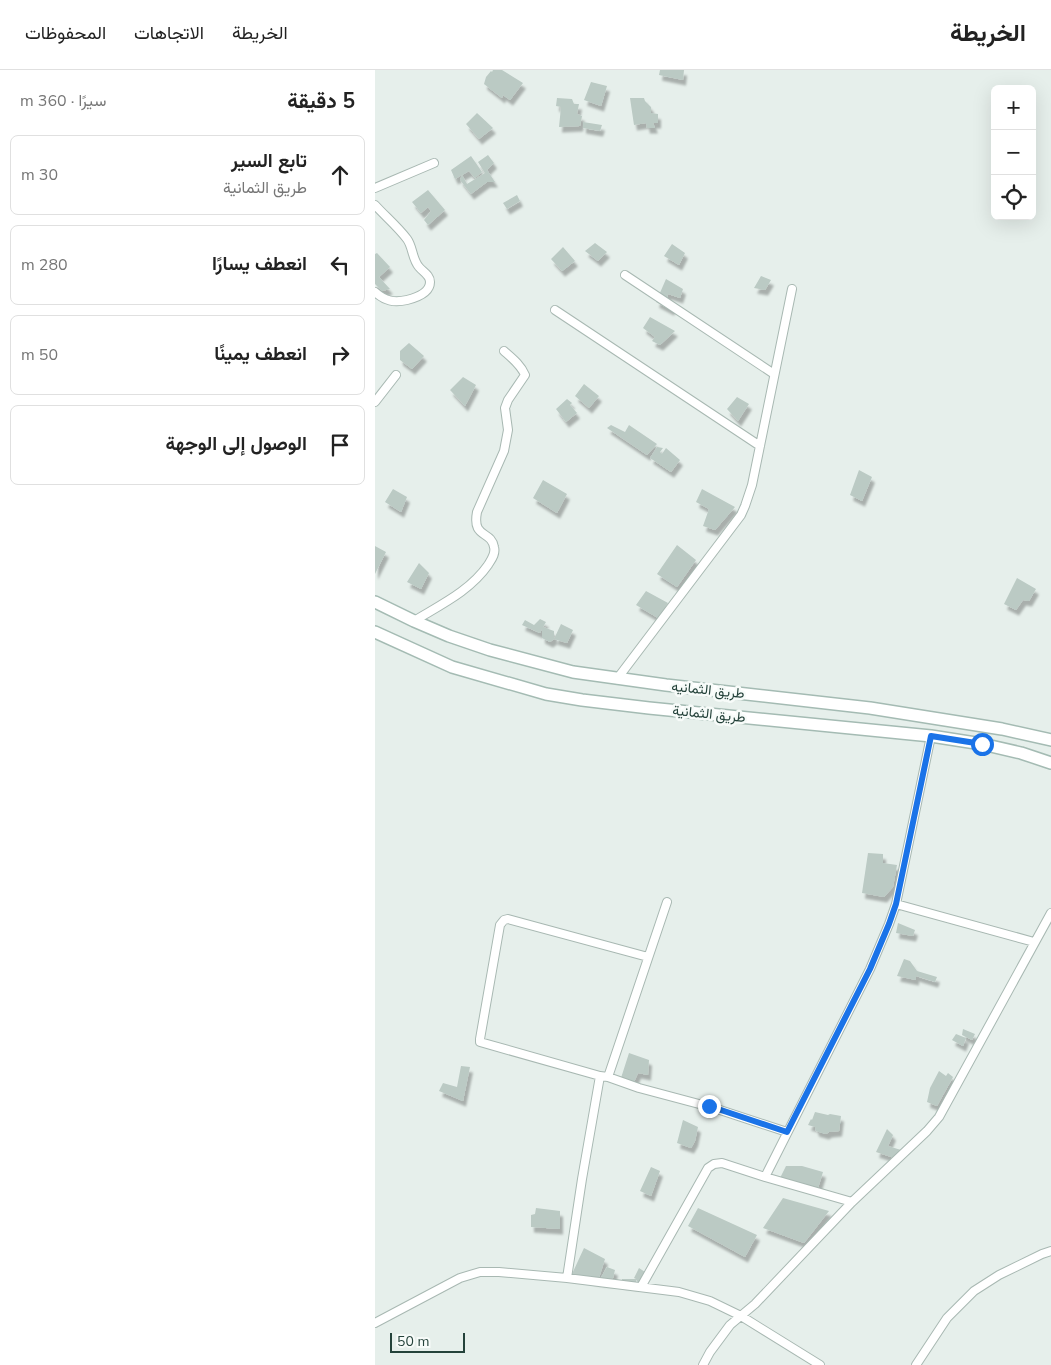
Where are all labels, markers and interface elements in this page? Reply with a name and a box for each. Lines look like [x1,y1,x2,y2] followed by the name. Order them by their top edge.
[950,17,1026,49] text: الخريطة
[25,21,106,45] text: المحفوظات
[134,21,204,45] text: الاتجاهات
[232,21,288,45] text: الخريطة
[991,85,1036,220] map controls
[991,85,1036,130] button: +
[287,87,355,115] text: 5 دقيقة
[20,90,106,112] text: سيرًا · 360 m
[991,130,1036,175] button: −
[231,148,307,174] text: تابع السير
[326,161,354,189] icon: ahead
[21,164,58,186] text: 30 m
[991,175,1036,220] button: locate
[223,177,307,199] text: طريق الثمانية
[212,251,307,277] text: انعطف يسارًا
[326,251,354,279] icon: left
[21,254,68,276] text: 280 m
[214,341,307,367] text: انعطف يمينًا
[326,341,354,369] icon: right
[21,344,58,366] text: 50 m
[165,431,307,457] text: الوصول إلى الوجهة
[326,431,354,459] icon: arrive
[670,677,746,703] street label: طريق الثمانيه
[671,701,747,727] street label: طريق الثمانية
[971,733,994,756] route start
[698,1095,721,1118] route end
[390,1330,465,1353] scale bar
[397,1332,429,1351] text: 50 m

